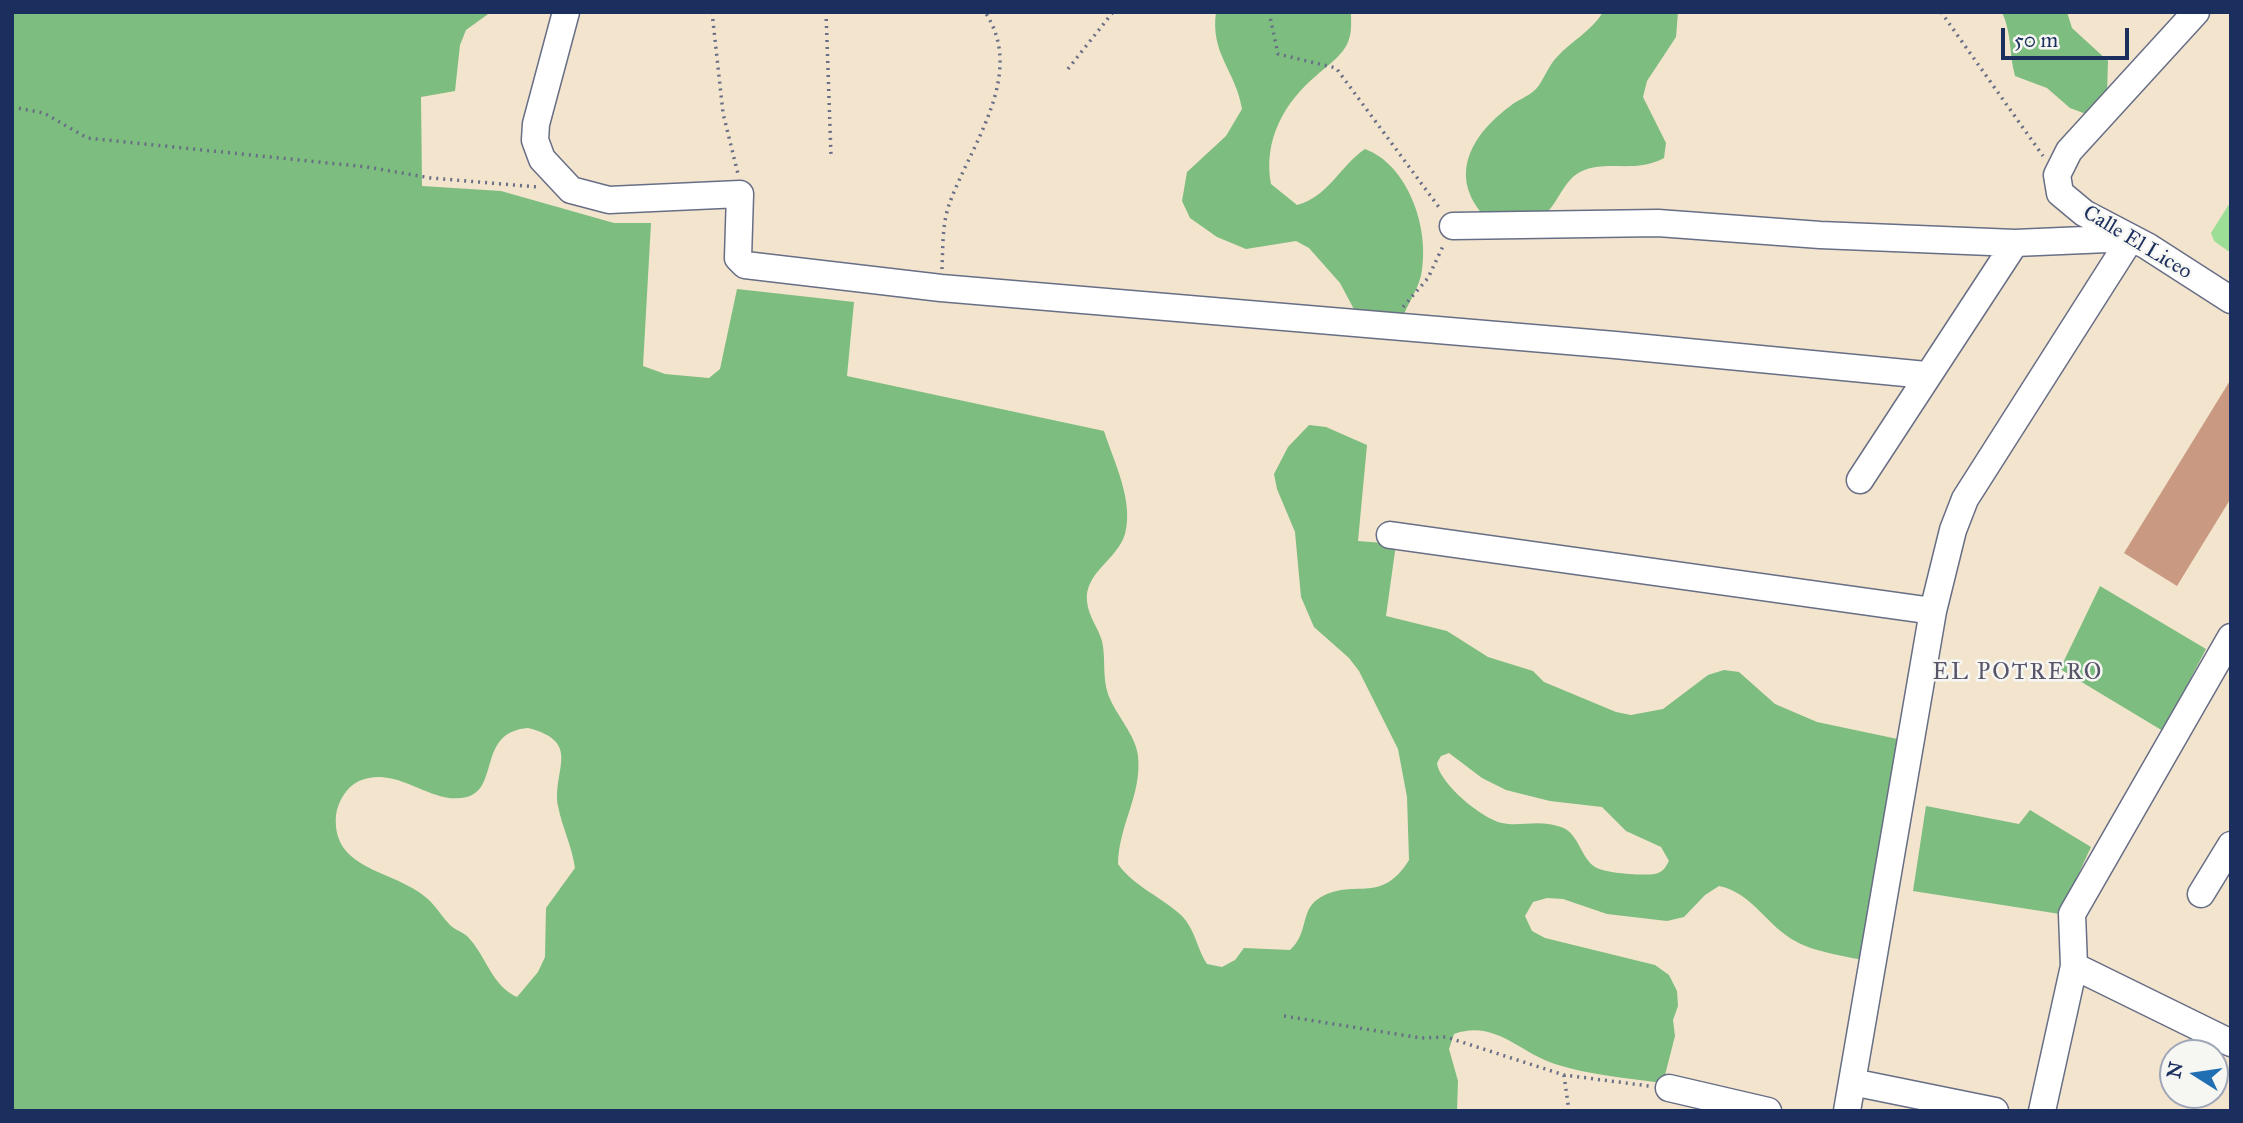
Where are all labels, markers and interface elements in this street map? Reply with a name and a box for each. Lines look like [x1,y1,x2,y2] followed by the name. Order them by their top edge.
[2005,14,2133,58] scale bar
[2014,27,2058,53] text: 50 m
[2078,201,2196,285] street label: Calle El Liceo
[1934,659,2102,687] district label: EL POTRERO
[2159,1039,2229,1109] north arrow
[2162,1060,2188,1080] text: N

